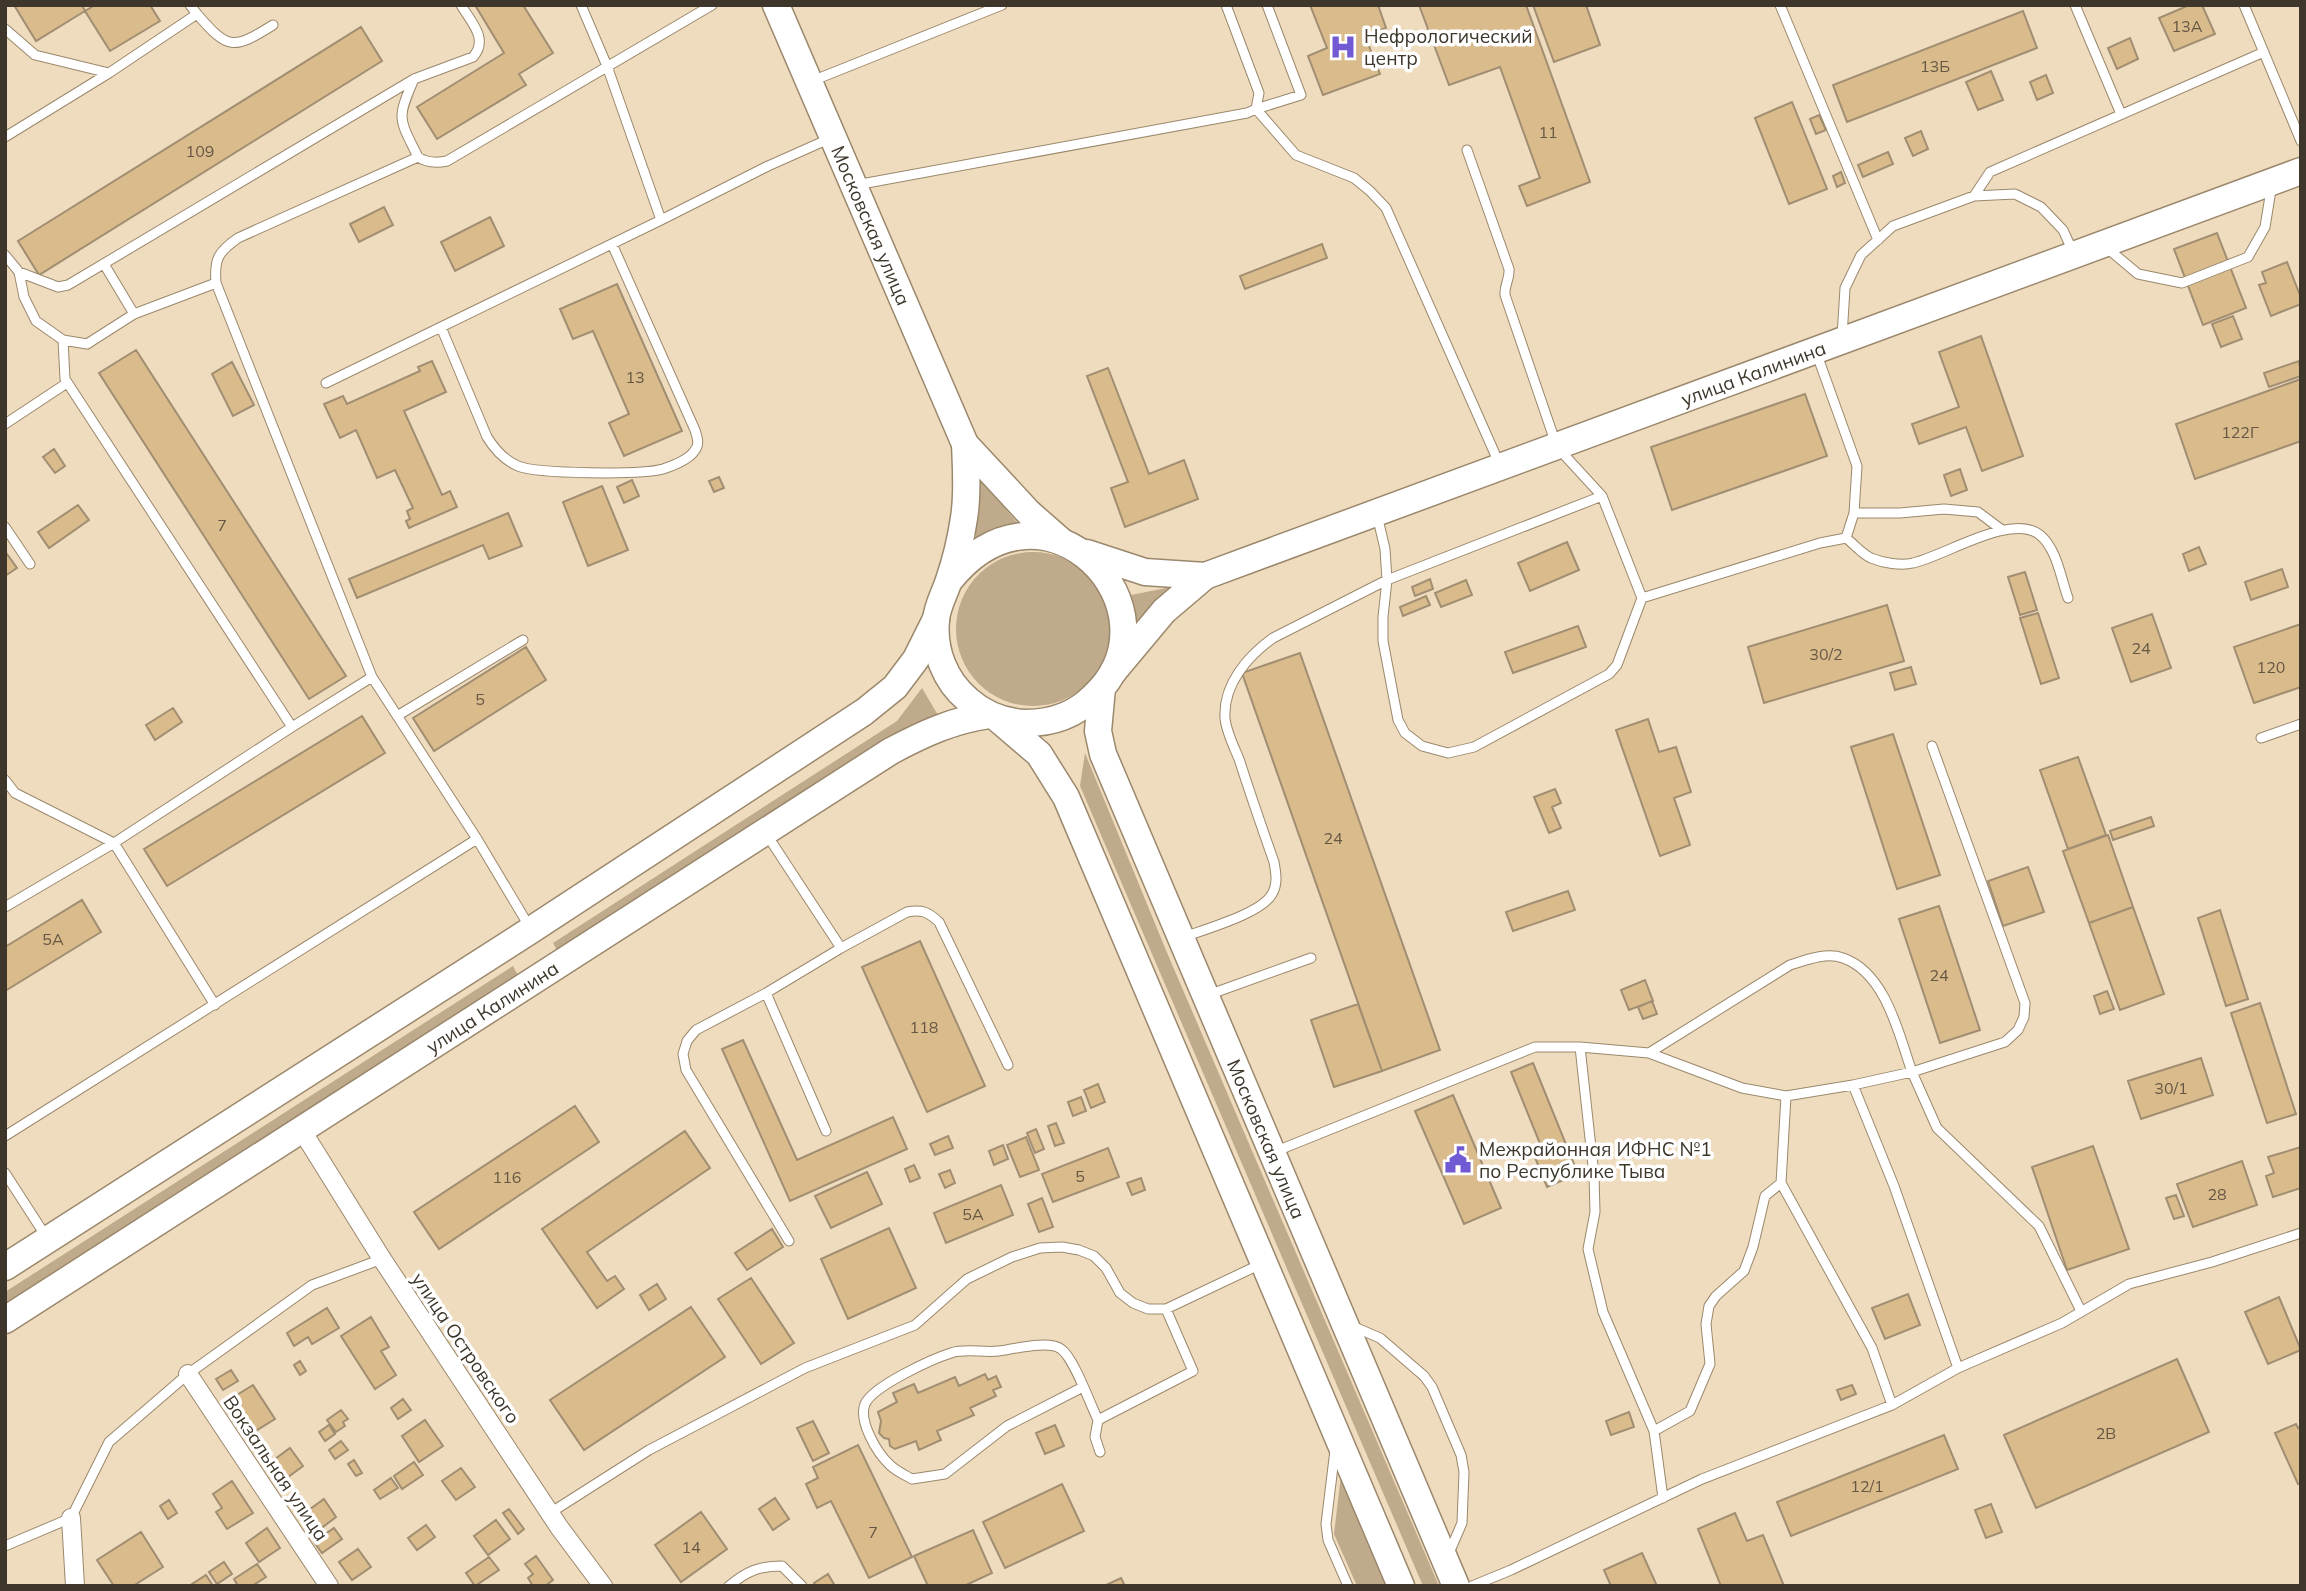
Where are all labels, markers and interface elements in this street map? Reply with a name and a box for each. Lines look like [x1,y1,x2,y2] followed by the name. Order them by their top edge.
[2172,16,2203,36] house number: 13А
[1364,24,1533,70] place label: Нефрологический центр
[1328,32,1358,62] hospital icon: Нефрологический центр
[1920,56,1950,76] house number: 13Б
[1538,122,1558,142] house number: 11
[186,141,214,161] house number: 109
[826,142,916,309] street label: Московская улица
[1678,336,1829,411] street label: улица Калинина
[625,367,645,387] house number: 13
[2221,422,2259,442] house number: 122Г
[217,515,227,535] house number: 7
[2131,638,2151,658] house number: 24
[1809,644,1843,664] house number: 30/2
[2257,657,2285,677] house number: 120
[475,689,485,709] house number: 5
[1323,828,1343,848] house number: 24
[42,929,64,949] house number: 5А
[422,956,563,1058] street label: улица Калинина
[1929,965,1949,985] house number: 24
[910,1017,938,1037] house number: 118
[1222,1056,1311,1222] street label: Московская улица
[2154,1078,2188,1098] house number: 30/1
[1479,1137,1712,1183] place label: Межрайонная ИФНС №1 по Республике Тыва
[1443,1145,1473,1175] public building icon: Межрайонная ИФНС №1 по Республике Тыва
[1075,1166,1085,1186] house number: 5
[493,1167,521,1187] house number: 116
[2207,1184,2227,1204] house number: 28
[962,1204,984,1224] house number: 5А
[407,1268,525,1428] street label: улица Островского
[218,1391,334,1545] street label: Вокзальная улица
[2096,1423,2116,1443] house number: 2В
[1850,1476,1884,1496] house number: 12/1
[868,1522,878,1542] house number: 7
[681,1537,701,1557] house number: 14

